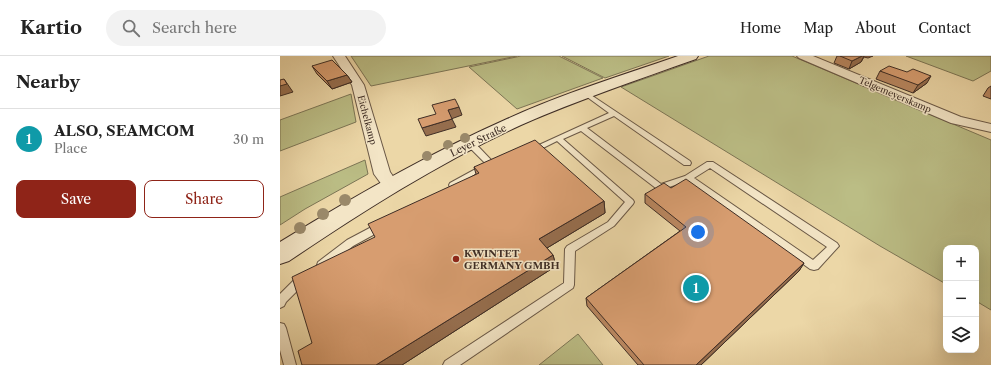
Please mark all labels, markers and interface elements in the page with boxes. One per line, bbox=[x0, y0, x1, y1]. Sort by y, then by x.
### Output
search box bbox=[106, 10, 386, 46]
text: Kartio bbox=[20, 16, 82, 39]
icon: search bbox=[120, 17, 142, 39]
text: Search here bbox=[152, 18, 237, 37]
text: Home bbox=[740, 19, 781, 37]
text: Map bbox=[803, 19, 833, 37]
text: About bbox=[855, 19, 896, 37]
text: Contact bbox=[918, 19, 971, 37]
text: Nearby bbox=[16, 72, 80, 92]
street label: Telgemeyerskamp bbox=[857, 74, 934, 115]
street label: Eichelkamp bbox=[356, 94, 379, 146]
text: ALSO, SEAMCOM bbox=[54, 121, 195, 140]
street label: Leyer Straße bbox=[448, 121, 509, 160]
text: 1 bbox=[26, 131, 32, 147]
text: 30 m bbox=[233, 131, 264, 147]
text: Place bbox=[54, 140, 87, 156]
button: Save bbox=[16, 180, 136, 218]
button: Share bbox=[144, 180, 264, 218]
your location bbox=[688, 222, 708, 242]
map controls bbox=[943, 245, 979, 353]
button: + bbox=[943, 245, 979, 281]
place label: KWINTET GERMANY GMBH bbox=[464, 247, 560, 272]
marker: KWINTET GERMANY GMBH bbox=[451, 254, 461, 264]
pin: 1 bbox=[683, 273, 709, 303]
button: − bbox=[943, 281, 979, 317]
button: layers bbox=[943, 317, 979, 353]

